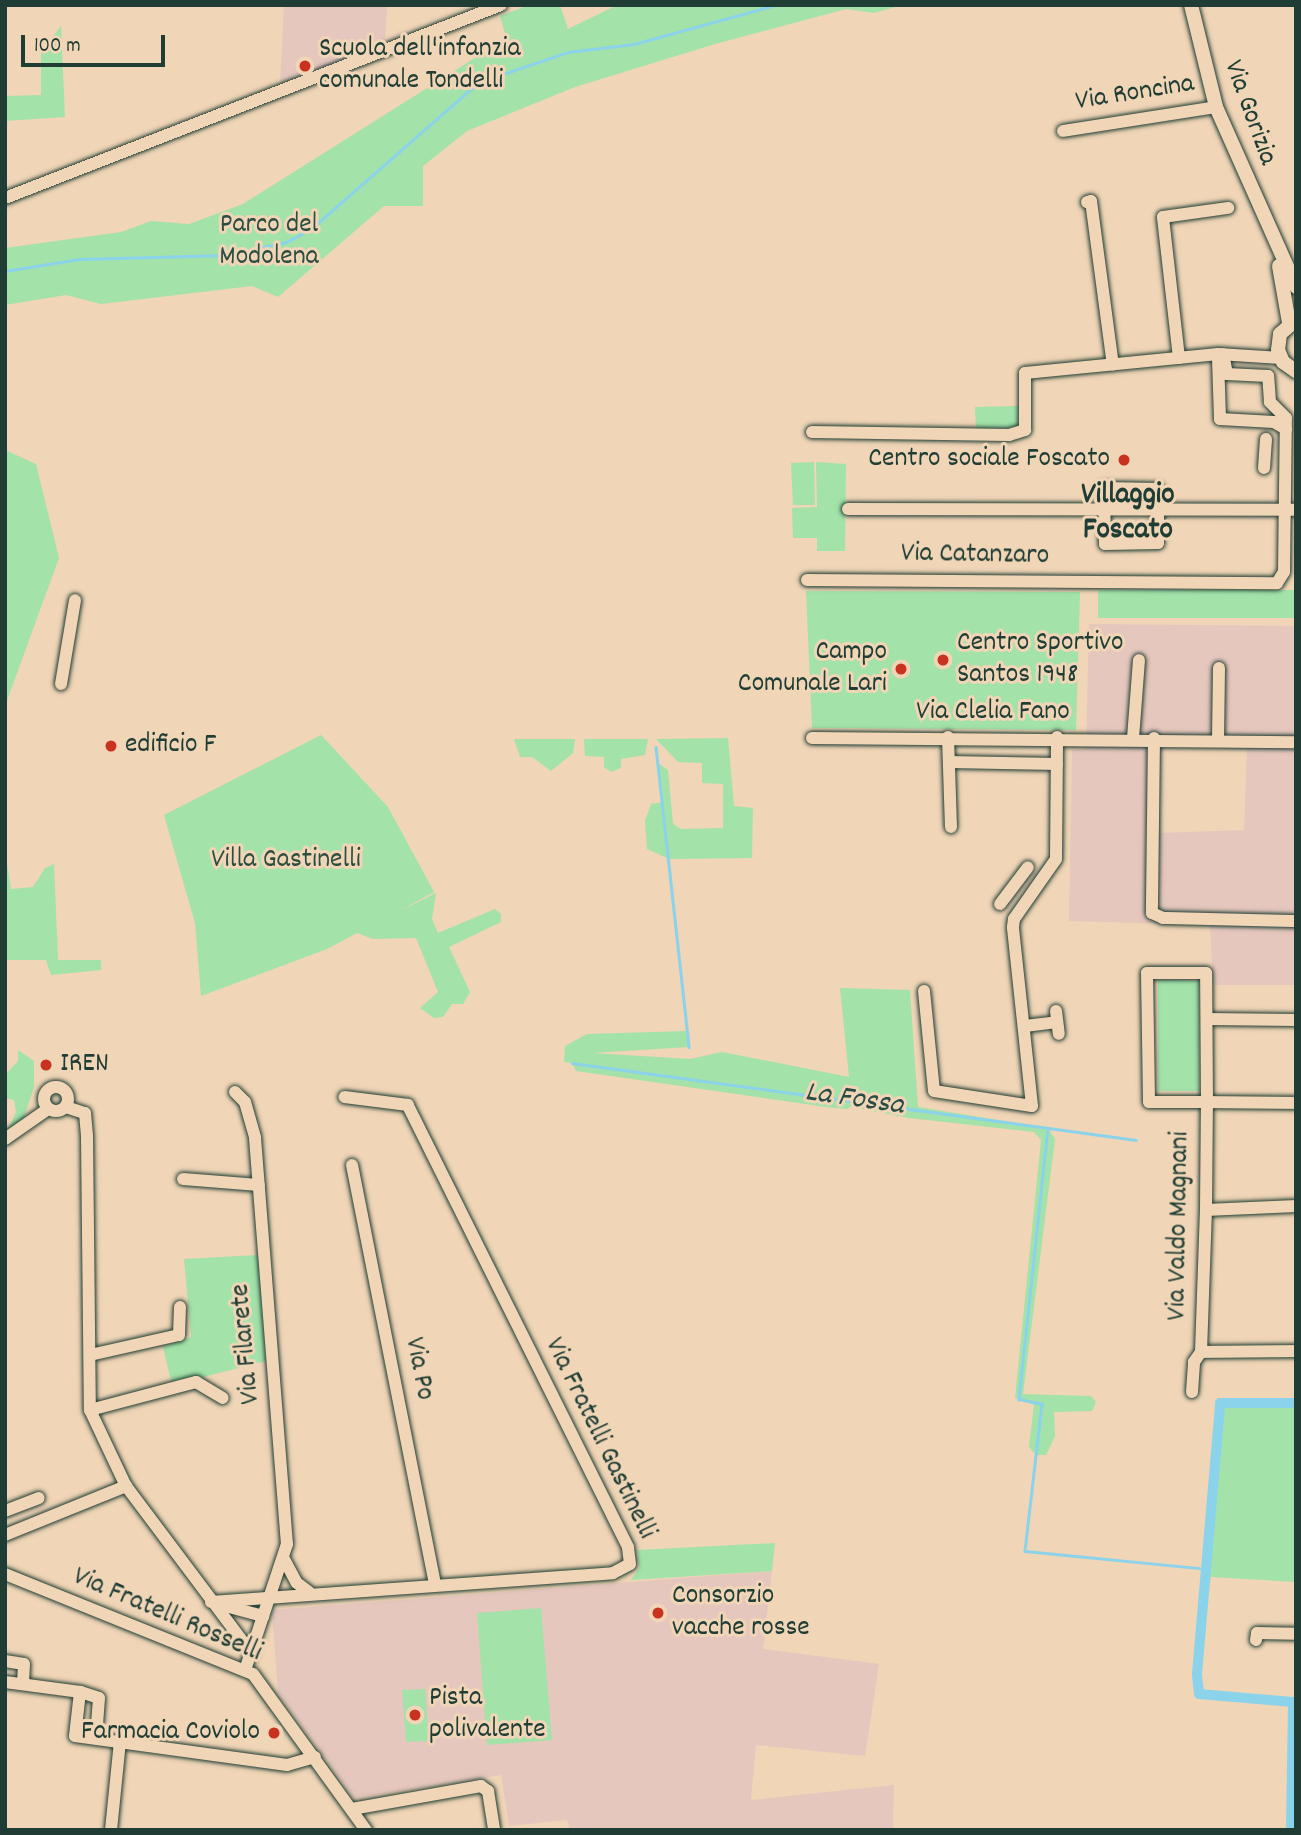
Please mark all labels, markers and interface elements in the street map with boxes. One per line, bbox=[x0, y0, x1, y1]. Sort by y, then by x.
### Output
scale bar bbox=[24, 21, 168, 65]
text: 100 m bbox=[34, 32, 81, 62]
place label: Scuola dell'infanzia comunale Tondelli bbox=[319, 33, 521, 99]
street label: Via Gorizia bbox=[1215, 56, 1283, 170]
marker: Scuola dell'infanzia comunale Tondelli bbox=[297, 58, 313, 74]
street label: Via Roncina bbox=[1073, 68, 1197, 120]
park label: Parco del Modolena bbox=[219, 209, 319, 275]
place label: Centro sociale Foscato bbox=[868, 443, 1110, 477]
marker: Centro sociale Foscato bbox=[1116, 452, 1132, 468]
district label: Villaggio Foscato bbox=[1081, 479, 1175, 550]
street label: Via Catanzaro bbox=[901, 538, 1049, 574]
place label: Centro Sportivo Santos 1948 bbox=[957, 627, 1123, 693]
place label: Campo Comunale Lari bbox=[738, 636, 887, 702]
marker: Centro Sportivo Santos 1948 bbox=[935, 652, 951, 668]
marker: Campo Comunale Lari bbox=[893, 661, 909, 677]
street label: Via Clelia Fano bbox=[916, 696, 1070, 730]
place label: edificio F bbox=[125, 729, 216, 763]
marker: edificio F bbox=[103, 738, 119, 754]
park label: Villa Gastinelli bbox=[211, 844, 361, 878]
place label: IREN bbox=[60, 1048, 109, 1082]
marker: IREN bbox=[38, 1057, 54, 1073]
water label: La Fossa bbox=[802, 1076, 906, 1126]
street label: Via Valdo Magnani bbox=[1162, 1131, 1198, 1321]
street label: Via Filarete bbox=[225, 1282, 269, 1406]
street label: Via Fratelli Gastinelli bbox=[536, 1333, 662, 1545]
street label: Via Po bbox=[395, 1335, 441, 1403]
street label: Via Fratelli Rosselli bbox=[67, 1561, 267, 1671]
place label: Consorzio vacche rosse bbox=[672, 1580, 810, 1646]
marker: Consorzio vacche rosse bbox=[650, 1605, 666, 1621]
place label: Pista polivalente bbox=[429, 1682, 546, 1748]
marker: Pista polivalente bbox=[407, 1707, 423, 1723]
place label: Farmacia Coviolo bbox=[81, 1716, 260, 1750]
marker: Farmacia Coviolo bbox=[266, 1725, 282, 1741]

